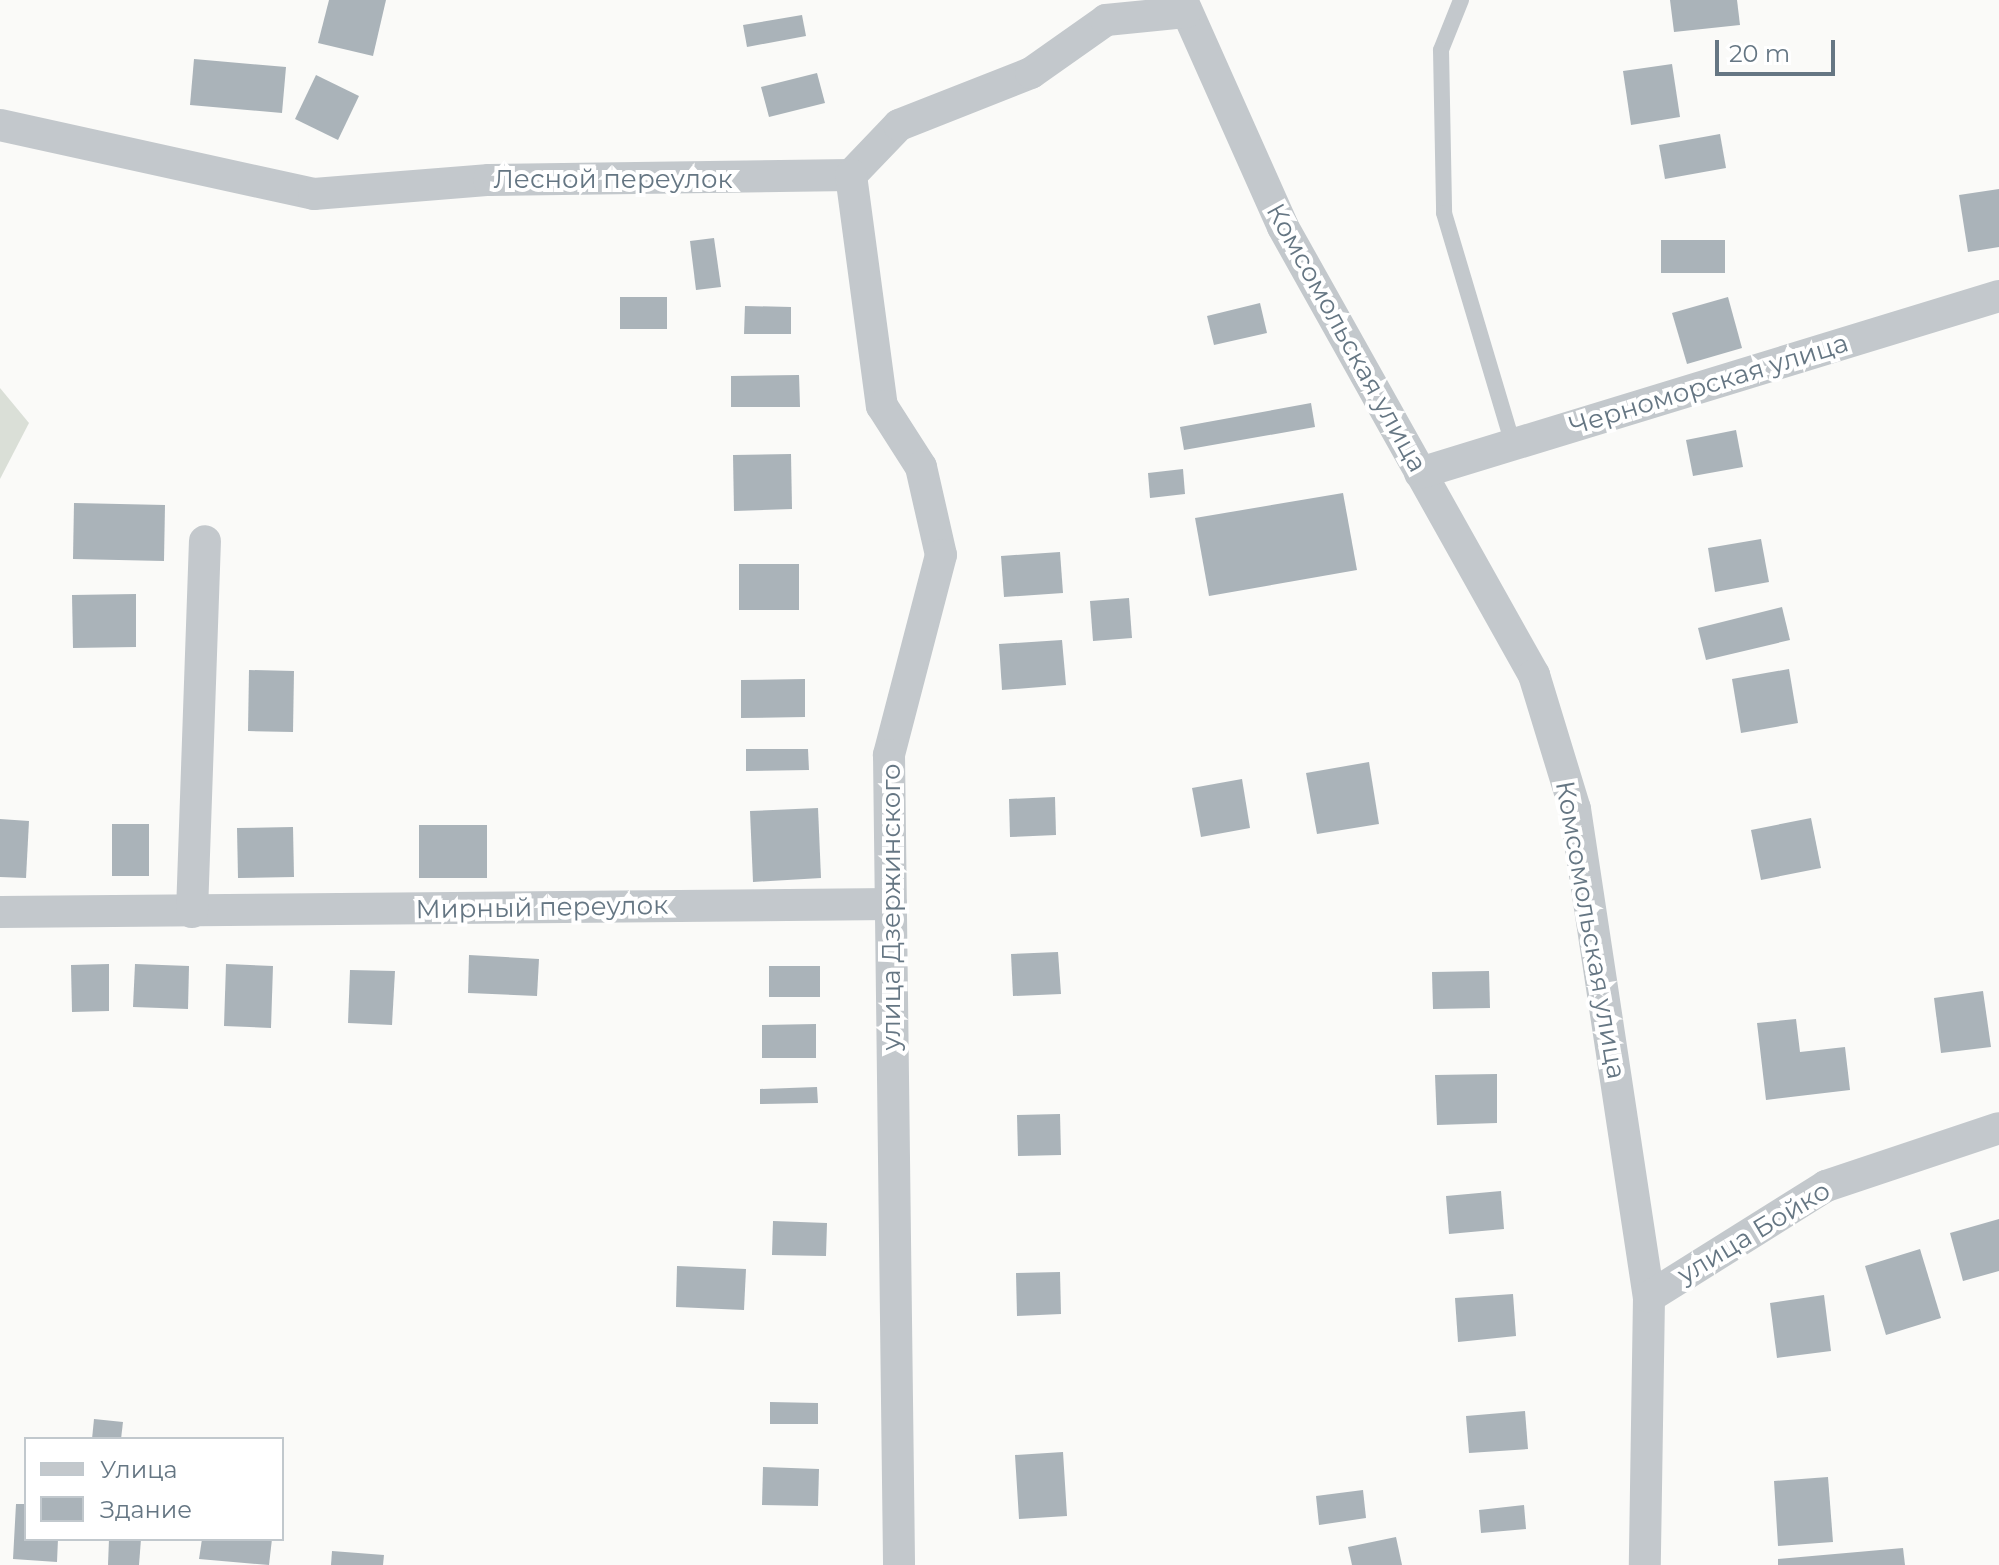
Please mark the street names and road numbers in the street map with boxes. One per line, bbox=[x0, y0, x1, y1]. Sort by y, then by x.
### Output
street label: Лесной переулок bbox=[493, 164, 733, 196]
street label: Комсомольская улица bbox=[1259, 198, 1433, 478]
street label: Черноморская улица bbox=[1566, 328, 1852, 442]
street label: улица Дзержинского bbox=[876, 764, 908, 1050]
street label: Комсомольская улица bbox=[1548, 779, 1632, 1081]
street label: Мирный переулок bbox=[415, 890, 669, 926]
street label: улица Бойко bbox=[1672, 1175, 1836, 1291]

